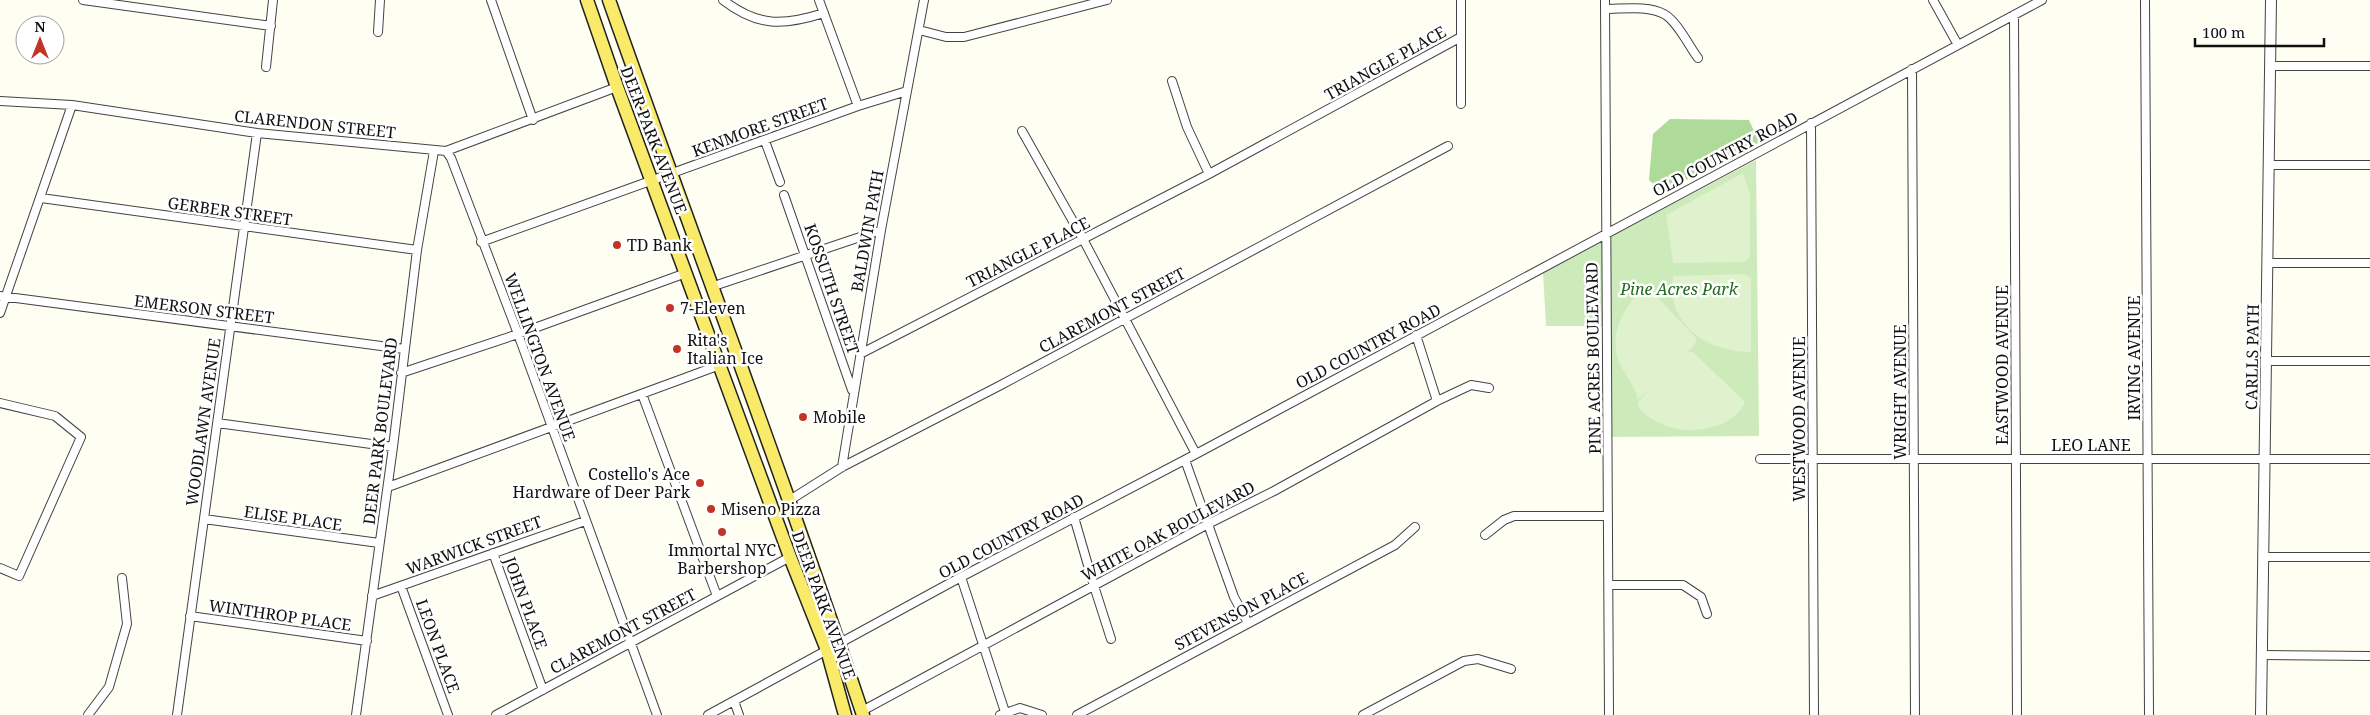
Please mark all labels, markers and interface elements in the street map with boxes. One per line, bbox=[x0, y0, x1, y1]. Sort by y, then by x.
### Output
north arrow bbox=[15, 15, 65, 65]
scale bar bbox=[2195, 15, 2324, 47]
text: N bbox=[34, 17, 46, 36]
street label: TRIANGLE PLACE bbox=[1320, 21, 1450, 105]
text: 100 m bbox=[2202, 22, 2245, 42]
street label: DEER PARK AVENUE bbox=[616, 63, 692, 217]
street label: KENMORE STREET bbox=[689, 92, 831, 162]
street label: CLARENDON STREET bbox=[233, 105, 397, 143]
street label: OLD COUNTRY ROAD bbox=[1648, 106, 1802, 202]
street label: BALDWIN PATH bbox=[845, 168, 889, 294]
street label: GERBER STREET bbox=[166, 191, 294, 231]
street label: TRIANGLE PLACE bbox=[963, 211, 1093, 293]
street label: KOSSUTH STREET bbox=[799, 221, 865, 357]
place label: TD Bank bbox=[627, 234, 692, 256]
marker: TD Bank bbox=[611, 239, 623, 251]
street label: CLAREMONT STREET bbox=[1035, 262, 1189, 358]
street label: PINE ACRES BOULEVARD bbox=[1580, 262, 1606, 454]
street label: WELLINGTON AVENUE bbox=[499, 270, 581, 444]
park label: Pine Acres Park bbox=[1619, 278, 1739, 300]
street label: EASTWOOD AVENUE bbox=[1991, 285, 2013, 445]
street label: EMERSON STREET bbox=[133, 290, 275, 329]
street label: IRVING AVENUE bbox=[2123, 296, 2145, 420]
place label: 7-Eleven bbox=[680, 297, 746, 319]
street label: OLD COUNTRY ROAD bbox=[1291, 298, 1445, 394]
marker: 7-Eleven bbox=[664, 302, 676, 314]
street label: CARLLS PATH bbox=[2240, 303, 2264, 410]
street label: WRIGHT AVENUE bbox=[1889, 324, 1911, 460]
place label: Rita's Italian Ice bbox=[687, 329, 763, 369]
street label: DEER PARK BOULEVARD bbox=[358, 336, 402, 526]
street label: WESTWOOD AVENUE bbox=[1788, 336, 1810, 502]
street label: WOODLAWN AVENUE bbox=[180, 337, 226, 507]
marker: Rita's Italian Ice bbox=[671, 343, 683, 355]
place label: Mobile bbox=[813, 406, 866, 428]
marker: Mobile bbox=[797, 411, 809, 423]
street label: LEO LANE bbox=[2051, 434, 2131, 456]
place label: Costello's Ace Hardware of Deer Park bbox=[513, 463, 691, 503]
street label: WHITE OAK BOULEVARD bbox=[1077, 476, 1259, 586]
marker: Costello's Ace Hardware of Deer Park bbox=[694, 477, 706, 489]
street label: OLD COUNTRY ROAD bbox=[934, 488, 1088, 584]
place label: Miseno Pizza bbox=[721, 498, 821, 520]
street label: ELISE PLACE bbox=[242, 500, 344, 536]
marker: Miseno Pizza bbox=[705, 503, 717, 515]
street label: WARWICK STREET bbox=[403, 510, 545, 580]
marker: Immortal NYC Barbershop bbox=[716, 526, 728, 538]
street label: DEER PARK AVENUE bbox=[787, 528, 861, 682]
place label: Immortal NYC Barbershop bbox=[668, 539, 776, 579]
street label: JOHN PLACE bbox=[499, 553, 553, 652]
street label: STEVENSON PLACE bbox=[1170, 567, 1312, 655]
street label: CLAREMONT STREET bbox=[546, 583, 700, 679]
street label: WINTHROP PLACE bbox=[207, 594, 353, 636]
street label: LEON PLACE bbox=[411, 596, 465, 696]

